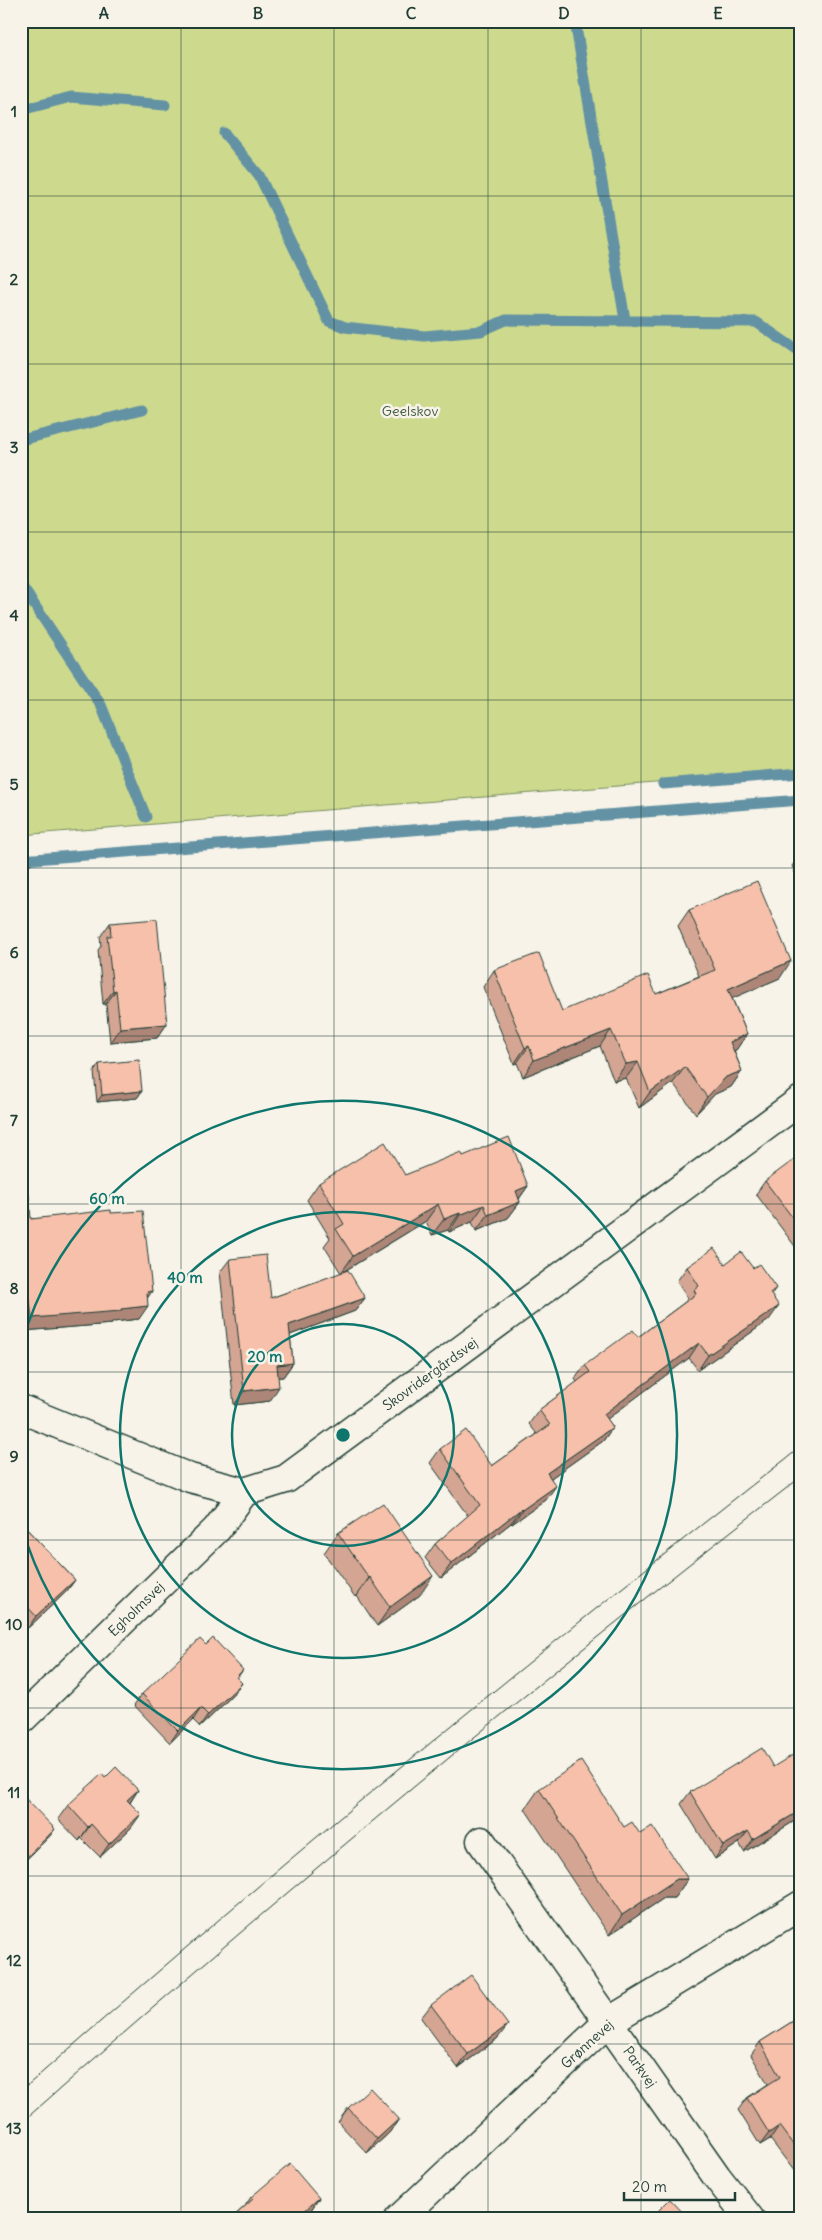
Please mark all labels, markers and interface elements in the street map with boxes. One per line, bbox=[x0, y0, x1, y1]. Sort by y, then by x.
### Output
text: A bbox=[99, 3, 109, 23]
text: B bbox=[253, 3, 264, 23]
text: C bbox=[406, 3, 417, 23]
text: D bbox=[558, 3, 570, 23]
text: E bbox=[713, 3, 723, 23]
text: 1 bbox=[11, 101, 17, 121]
text: 2 bbox=[10, 269, 19, 289]
park label: Geelskov bbox=[382, 402, 438, 420]
text: 3 bbox=[9, 437, 19, 457]
text: 4 bbox=[9, 605, 19, 625]
text: 5 bbox=[9, 774, 19, 794]
text: 6 bbox=[9, 942, 19, 962]
text: 7 bbox=[10, 1110, 18, 1130]
text: 60 m bbox=[89, 1189, 125, 1208]
text: 40 m bbox=[167, 1268, 203, 1287]
text: 8 bbox=[9, 1278, 19, 1298]
street label: Skovridergårdsvej bbox=[379, 1333, 481, 1415]
text: 20 m bbox=[248, 1347, 282, 1366]
centre of rings bbox=[334, 1426, 352, 1444]
text: 9 bbox=[9, 1446, 19, 1466]
street label: Egholmsvej bbox=[104, 1578, 168, 1640]
text: 10 bbox=[6, 1614, 22, 1634]
text: 11 bbox=[8, 1782, 20, 1802]
text: 12 bbox=[6, 1950, 22, 1970]
street label: Grønnevej bbox=[557, 2016, 617, 2072]
street label: Parkvej bbox=[619, 2043, 661, 2091]
text: 13 bbox=[6, 2118, 22, 2138]
scale bar bbox=[624, 2170, 736, 2202]
text: 20 m bbox=[632, 2177, 667, 2196]

